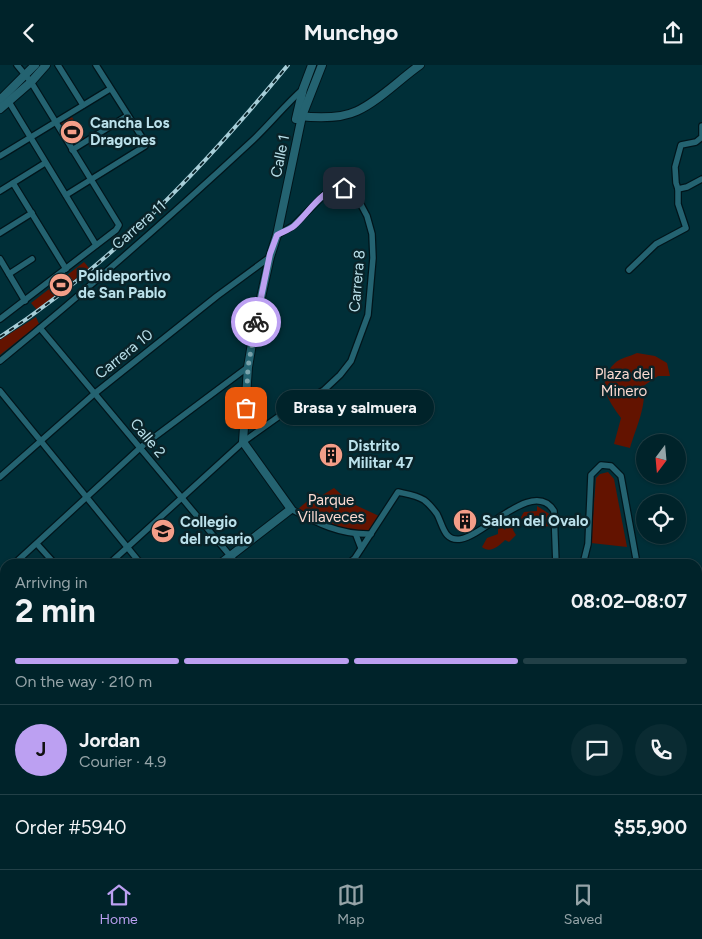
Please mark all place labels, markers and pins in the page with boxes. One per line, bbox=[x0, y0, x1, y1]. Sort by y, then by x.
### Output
place label: Cancha Los Dragones bbox=[90, 114, 169, 149]
sports icon: Cancha Los Dragones bbox=[59, 119, 85, 145]
pin bbox=[323, 167, 365, 209]
place label: Polideportivo de San Pablo bbox=[78, 267, 171, 302]
sports icon: Polideportivo de San Pablo bbox=[48, 272, 74, 298]
pin bbox=[225, 387, 267, 429]
callout: Brasa y salmuera bbox=[276, 391, 434, 425]
place label: Distrito Militar 47 bbox=[348, 437, 413, 472]
building icon: Distrito Militar 47 bbox=[318, 442, 344, 468]
building icon: Salon del Ovalo bbox=[452, 508, 478, 534]
place label: Salon del Ovalo bbox=[482, 512, 589, 530]
place label: Collegio del rosario bbox=[180, 513, 252, 548]
school or university icon: Collegio del rosario bbox=[150, 518, 176, 544]

